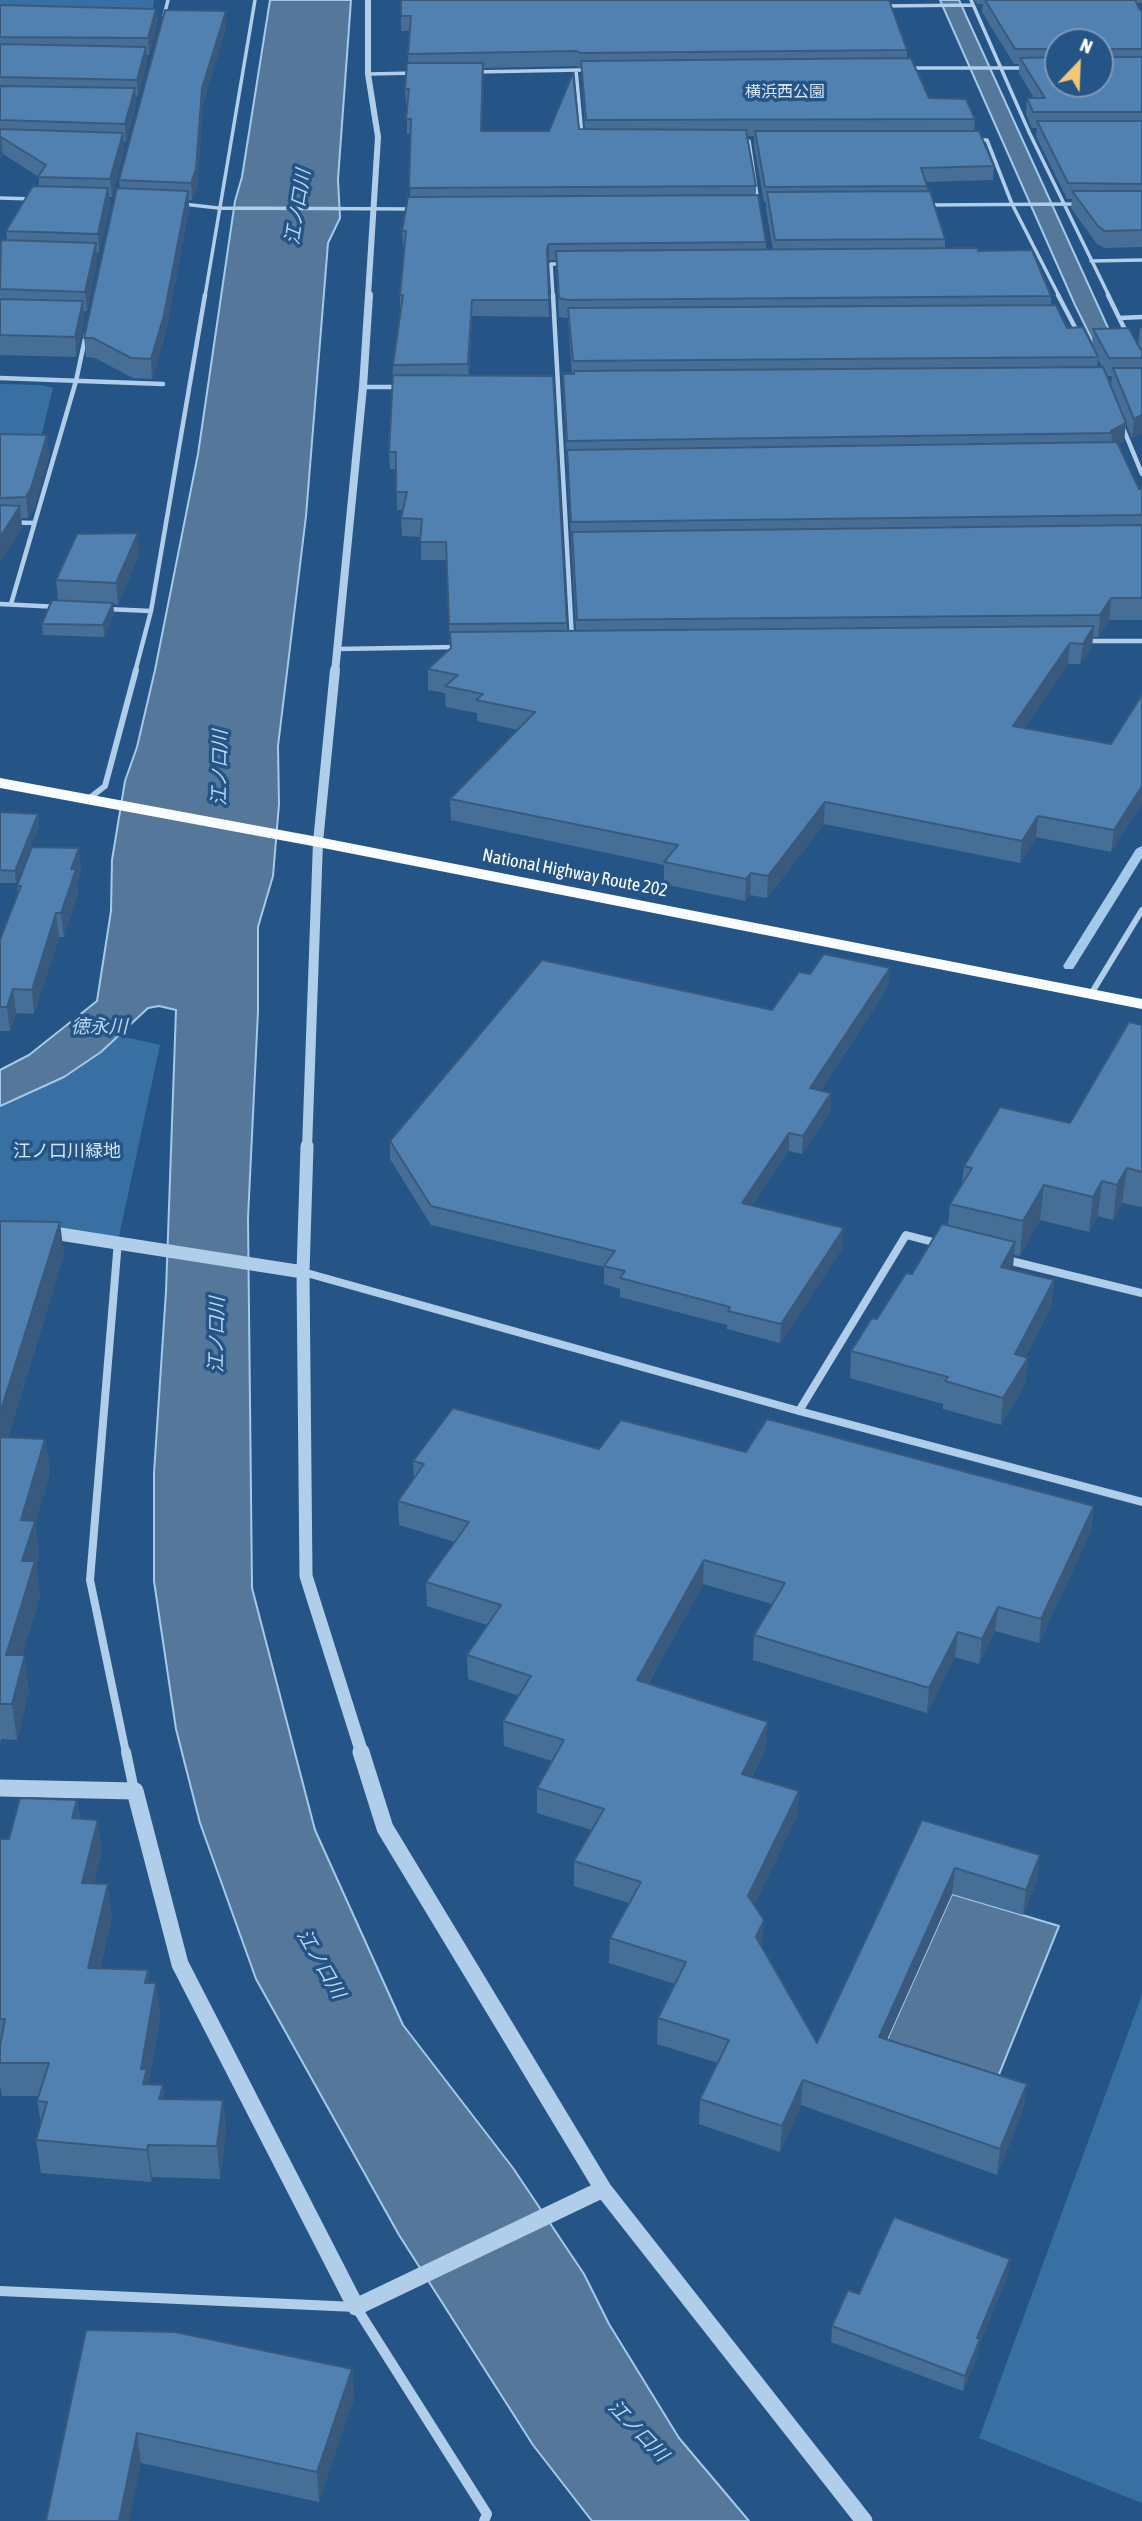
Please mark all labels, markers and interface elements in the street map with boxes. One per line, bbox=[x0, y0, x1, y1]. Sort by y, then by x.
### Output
north arrow bbox=[1044, 28, 1114, 98]
text: N bbox=[1077, 33, 1096, 58]
park label: 横浜西公園 bbox=[745, 82, 825, 102]
water label: 江ノ口川 bbox=[281, 168, 315, 246]
water label: 江ノ口川 bbox=[208, 730, 232, 806]
street label: National Highway Route 202 bbox=[481, 844, 669, 902]
water label: 徳永川 bbox=[71, 1016, 127, 1038]
park label: 江ノ口川緑地 bbox=[13, 1140, 121, 1162]
water label: 江ノ口川 bbox=[205, 1297, 229, 1373]
water label: 江ノ口川 bbox=[292, 1925, 350, 2003]
water label: 江ノ口川 bbox=[603, 2396, 673, 2466]

